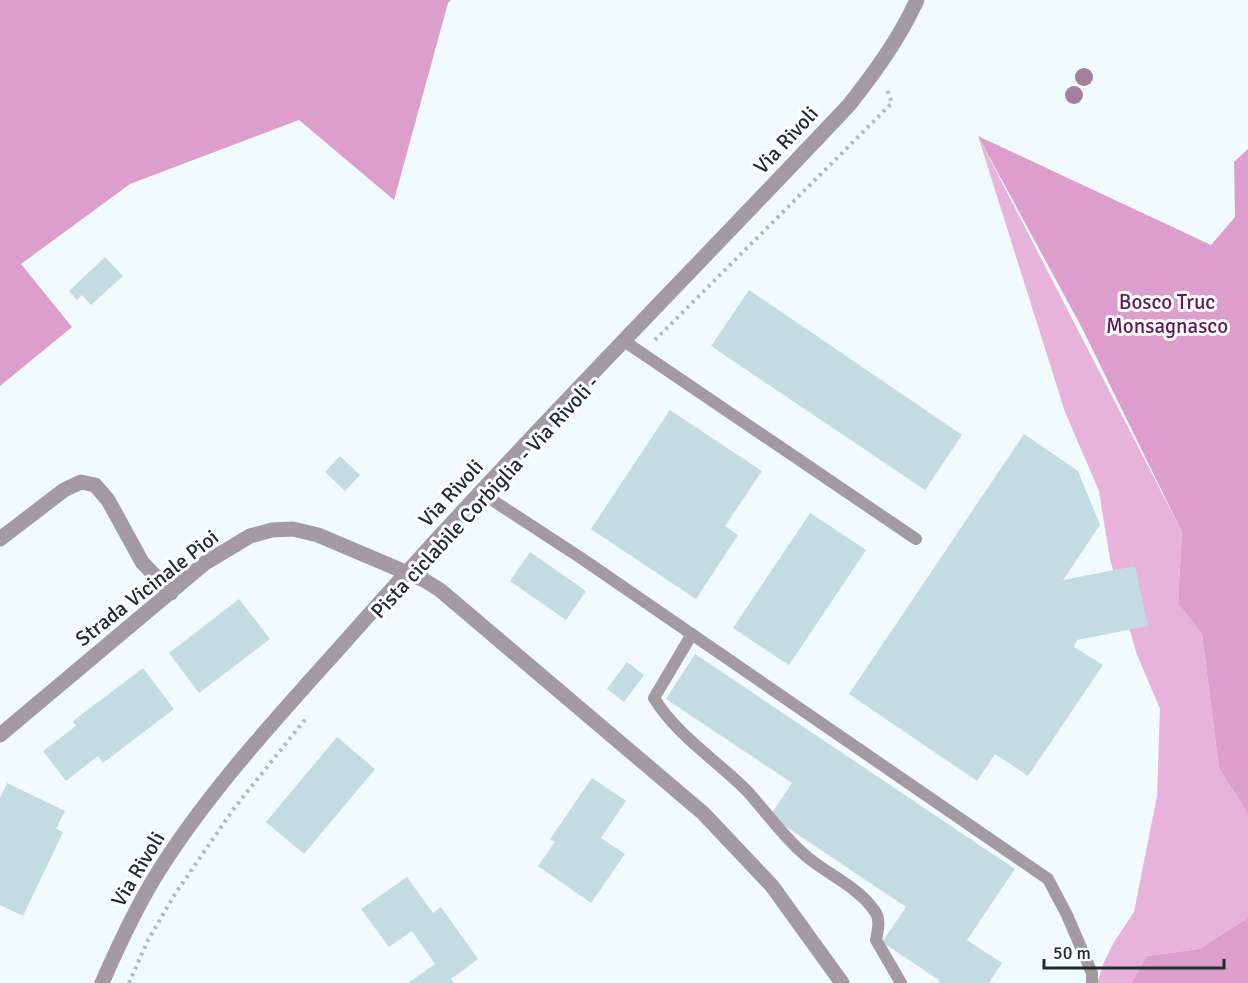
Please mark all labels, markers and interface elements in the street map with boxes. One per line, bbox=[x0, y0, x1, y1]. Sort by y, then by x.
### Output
street label: Via Rivoli bbox=[748, 101, 824, 179]
park label: Bosco Truc Monsagnasco bbox=[1106, 289, 1228, 339]
street label: Pista ciclabile Corbiglia - Via Rivoli - bbox=[365, 370, 605, 624]
street label: Via Rivoli bbox=[413, 454, 489, 532]
street label: Strada Vicinale Pioi bbox=[70, 524, 224, 652]
street label: Via Rivoli bbox=[105, 827, 171, 911]
scale bar bbox=[1044, 932, 1224, 970]
text: 50 m bbox=[1053, 942, 1091, 964]

